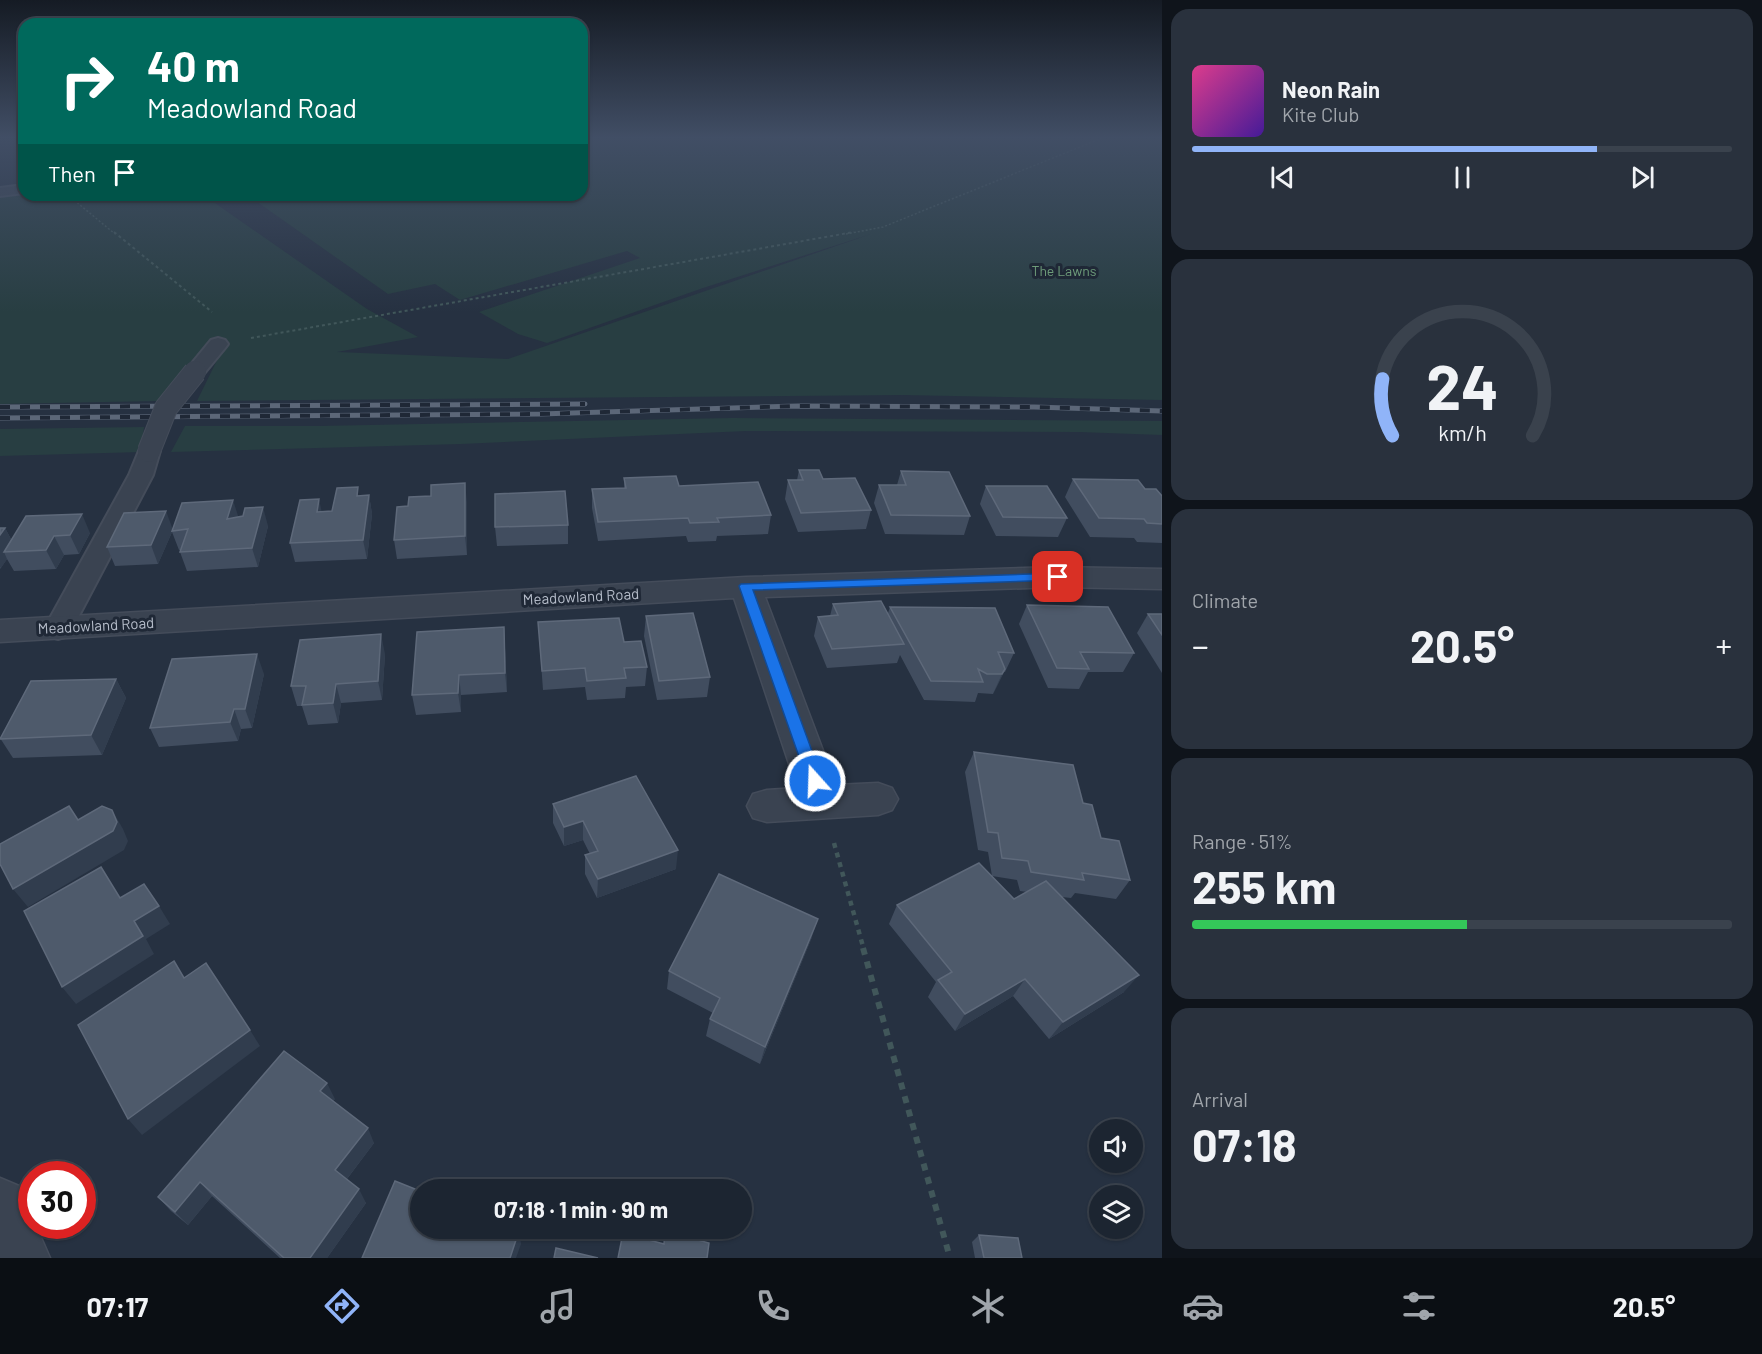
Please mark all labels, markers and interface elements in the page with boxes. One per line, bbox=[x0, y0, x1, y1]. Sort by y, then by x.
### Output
text: 40 m bbox=[147, 40, 240, 90]
icon: right bbox=[48, 42, 126, 120]
text: Neon Rain bbox=[1282, 76, 1380, 102]
text: Meadowland Road bbox=[147, 91, 357, 123]
text: Kite Club bbox=[1282, 102, 1359, 126]
icon: arrive bbox=[108, 156, 141, 189]
text: Then bbox=[48, 160, 96, 186]
icon: previous bbox=[1266, 161, 1299, 194]
icon: pause bbox=[1446, 161, 1479, 194]
icon: next bbox=[1626, 161, 1659, 194]
park label: The Lawns bbox=[1031, 262, 1097, 279]
text: 24 bbox=[1426, 348, 1498, 422]
text: km/h bbox=[1438, 421, 1486, 446]
pin bbox=[1032, 551, 1083, 602]
icon: arrive bbox=[1041, 560, 1074, 593]
street label: Meadowland Road bbox=[522, 584, 640, 608]
text: Climate bbox=[1192, 588, 1258, 612]
street label: Meadowland Road bbox=[37, 613, 155, 637]
text: 20.5° bbox=[1410, 618, 1514, 672]
text: − bbox=[1192, 625, 1209, 665]
text: + bbox=[1716, 625, 1732, 665]
position arrow bbox=[783, 749, 847, 813]
text: Range · 51% bbox=[1192, 829, 1292, 853]
text: 255 km bbox=[1192, 859, 1336, 913]
text: Arrival bbox=[1192, 1087, 1248, 1111]
text: 07:18 bbox=[1192, 1117, 1297, 1171]
map controls bbox=[1089, 1119, 1143, 1239]
button: sound bbox=[1089, 1119, 1143, 1173]
speed limit sign: 30 bbox=[18, 1161, 96, 1239]
button: layers bbox=[1089, 1185, 1143, 1239]
text: 07:18 · 1 min · 90 m bbox=[494, 1196, 668, 1222]
icon: directions bbox=[321, 1285, 363, 1327]
icon: music bbox=[537, 1285, 579, 1327]
icon: phone bbox=[752, 1285, 794, 1327]
icon: climate bbox=[967, 1285, 1009, 1327]
icon: car bbox=[1182, 1285, 1224, 1327]
icon: filters bbox=[1398, 1285, 1440, 1327]
text: 07:17 bbox=[87, 1290, 148, 1322]
text: 20.5° bbox=[1613, 1290, 1675, 1322]

